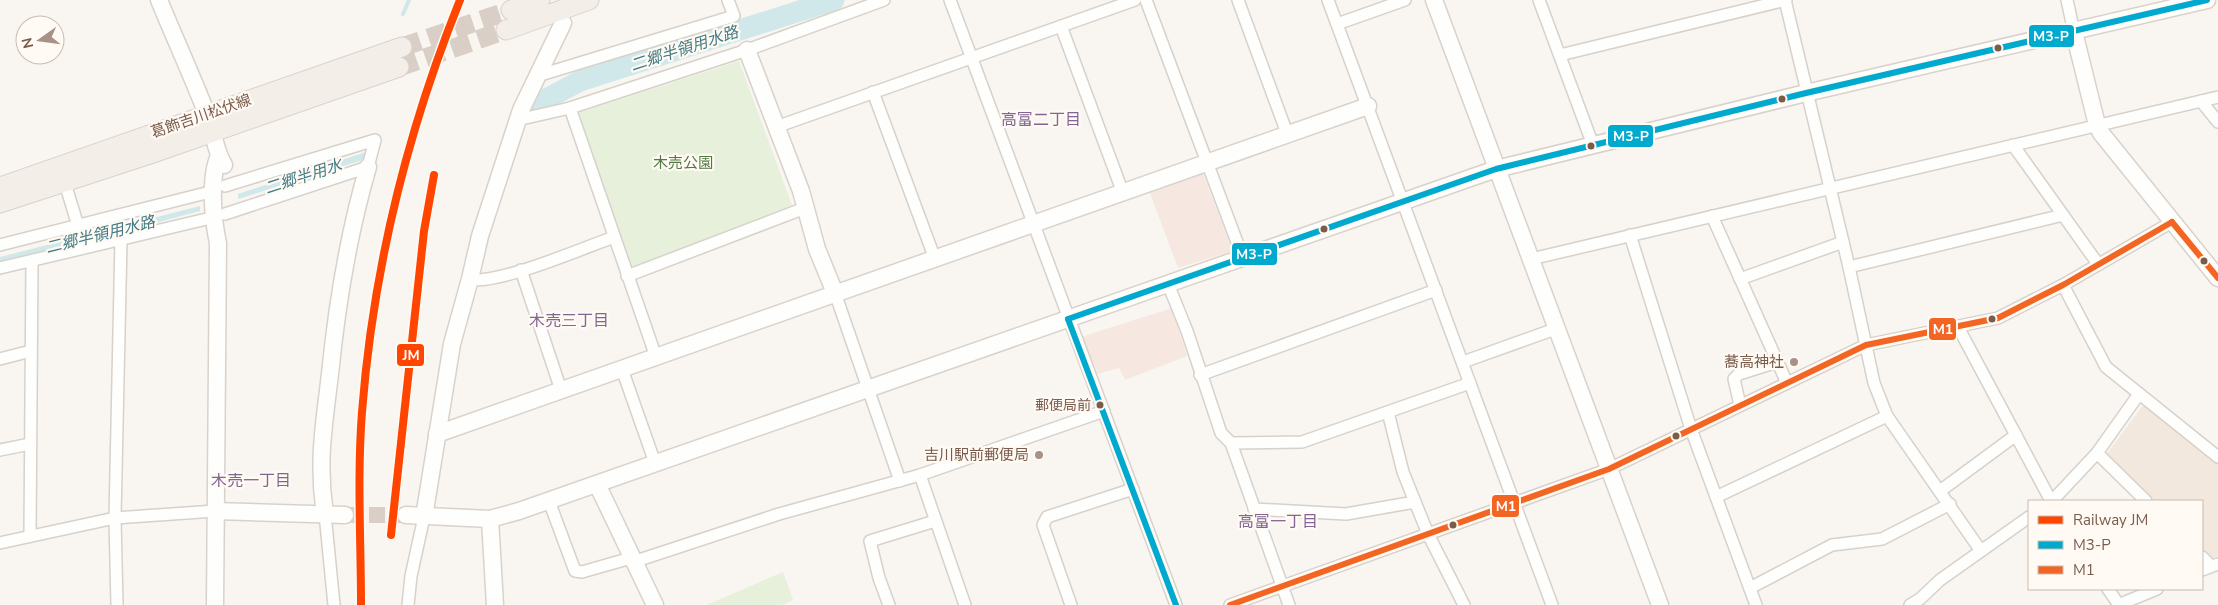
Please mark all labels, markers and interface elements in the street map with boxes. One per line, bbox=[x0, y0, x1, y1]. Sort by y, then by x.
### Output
north arrow bbox=[15, 15, 65, 65]
water label: 二郷半領用水路 bbox=[628, 21, 743, 77]
line badge: M3-P bbox=[2028, 24, 2075, 48]
text: M3-P bbox=[2033, 27, 2069, 46]
text: N bbox=[17, 36, 38, 50]
unlabelled marker bbox=[1993, 43, 2003, 53]
street label: 葛飾吉川松伏線 bbox=[148, 89, 254, 143]
unlabelled marker bbox=[1777, 94, 1787, 104]
district label: 高富二丁目 bbox=[1001, 109, 1081, 131]
line badge: M3-P bbox=[1607, 124, 1654, 148]
text: M3-P bbox=[1613, 127, 1649, 146]
unlabelled marker bbox=[1586, 141, 1596, 151]
park label: 木売公園 bbox=[653, 153, 713, 173]
water label: 二郷半用水 bbox=[262, 154, 347, 200]
water label: 二郷半領用水路 bbox=[43, 210, 159, 259]
unlabelled marker bbox=[1319, 224, 1329, 234]
line badge: M3-P bbox=[1231, 242, 1278, 266]
text: M3-P bbox=[1236, 245, 1272, 264]
unlabelled marker bbox=[2199, 256, 2209, 266]
district label: 木売三丁目 bbox=[529, 310, 609, 332]
unlabelled marker bbox=[1987, 314, 1997, 324]
line badge: M1 bbox=[1928, 317, 1957, 341]
text: M1 bbox=[1933, 320, 1953, 339]
line badge: JM bbox=[396, 343, 425, 367]
text: JM bbox=[401, 346, 420, 365]
place label: 蕎高神社 bbox=[1724, 352, 1784, 372]
marker: 蕎高神社 bbox=[1788, 356, 1800, 368]
place label: 郵便局前 bbox=[1035, 396, 1091, 415]
marker: 郵便局前 bbox=[1095, 400, 1105, 410]
unlabelled marker bbox=[1671, 431, 1681, 441]
place label: 吉川駅前郵便局 bbox=[924, 445, 1029, 465]
marker: 吉川駅前郵便局 bbox=[1033, 449, 1045, 461]
district label: 木売一丁目 bbox=[211, 470, 291, 492]
line badge: M1 bbox=[1491, 494, 1520, 518]
text: M1 bbox=[1496, 497, 1516, 516]
legend bbox=[2028, 500, 2203, 590]
text: Railway JM bbox=[2073, 510, 2148, 530]
district label: 高富一丁目 bbox=[1238, 511, 1318, 533]
unlabelled marker bbox=[1448, 520, 1458, 530]
text: M3-P bbox=[2073, 535, 2111, 555]
text: M1 bbox=[2073, 560, 2095, 580]

